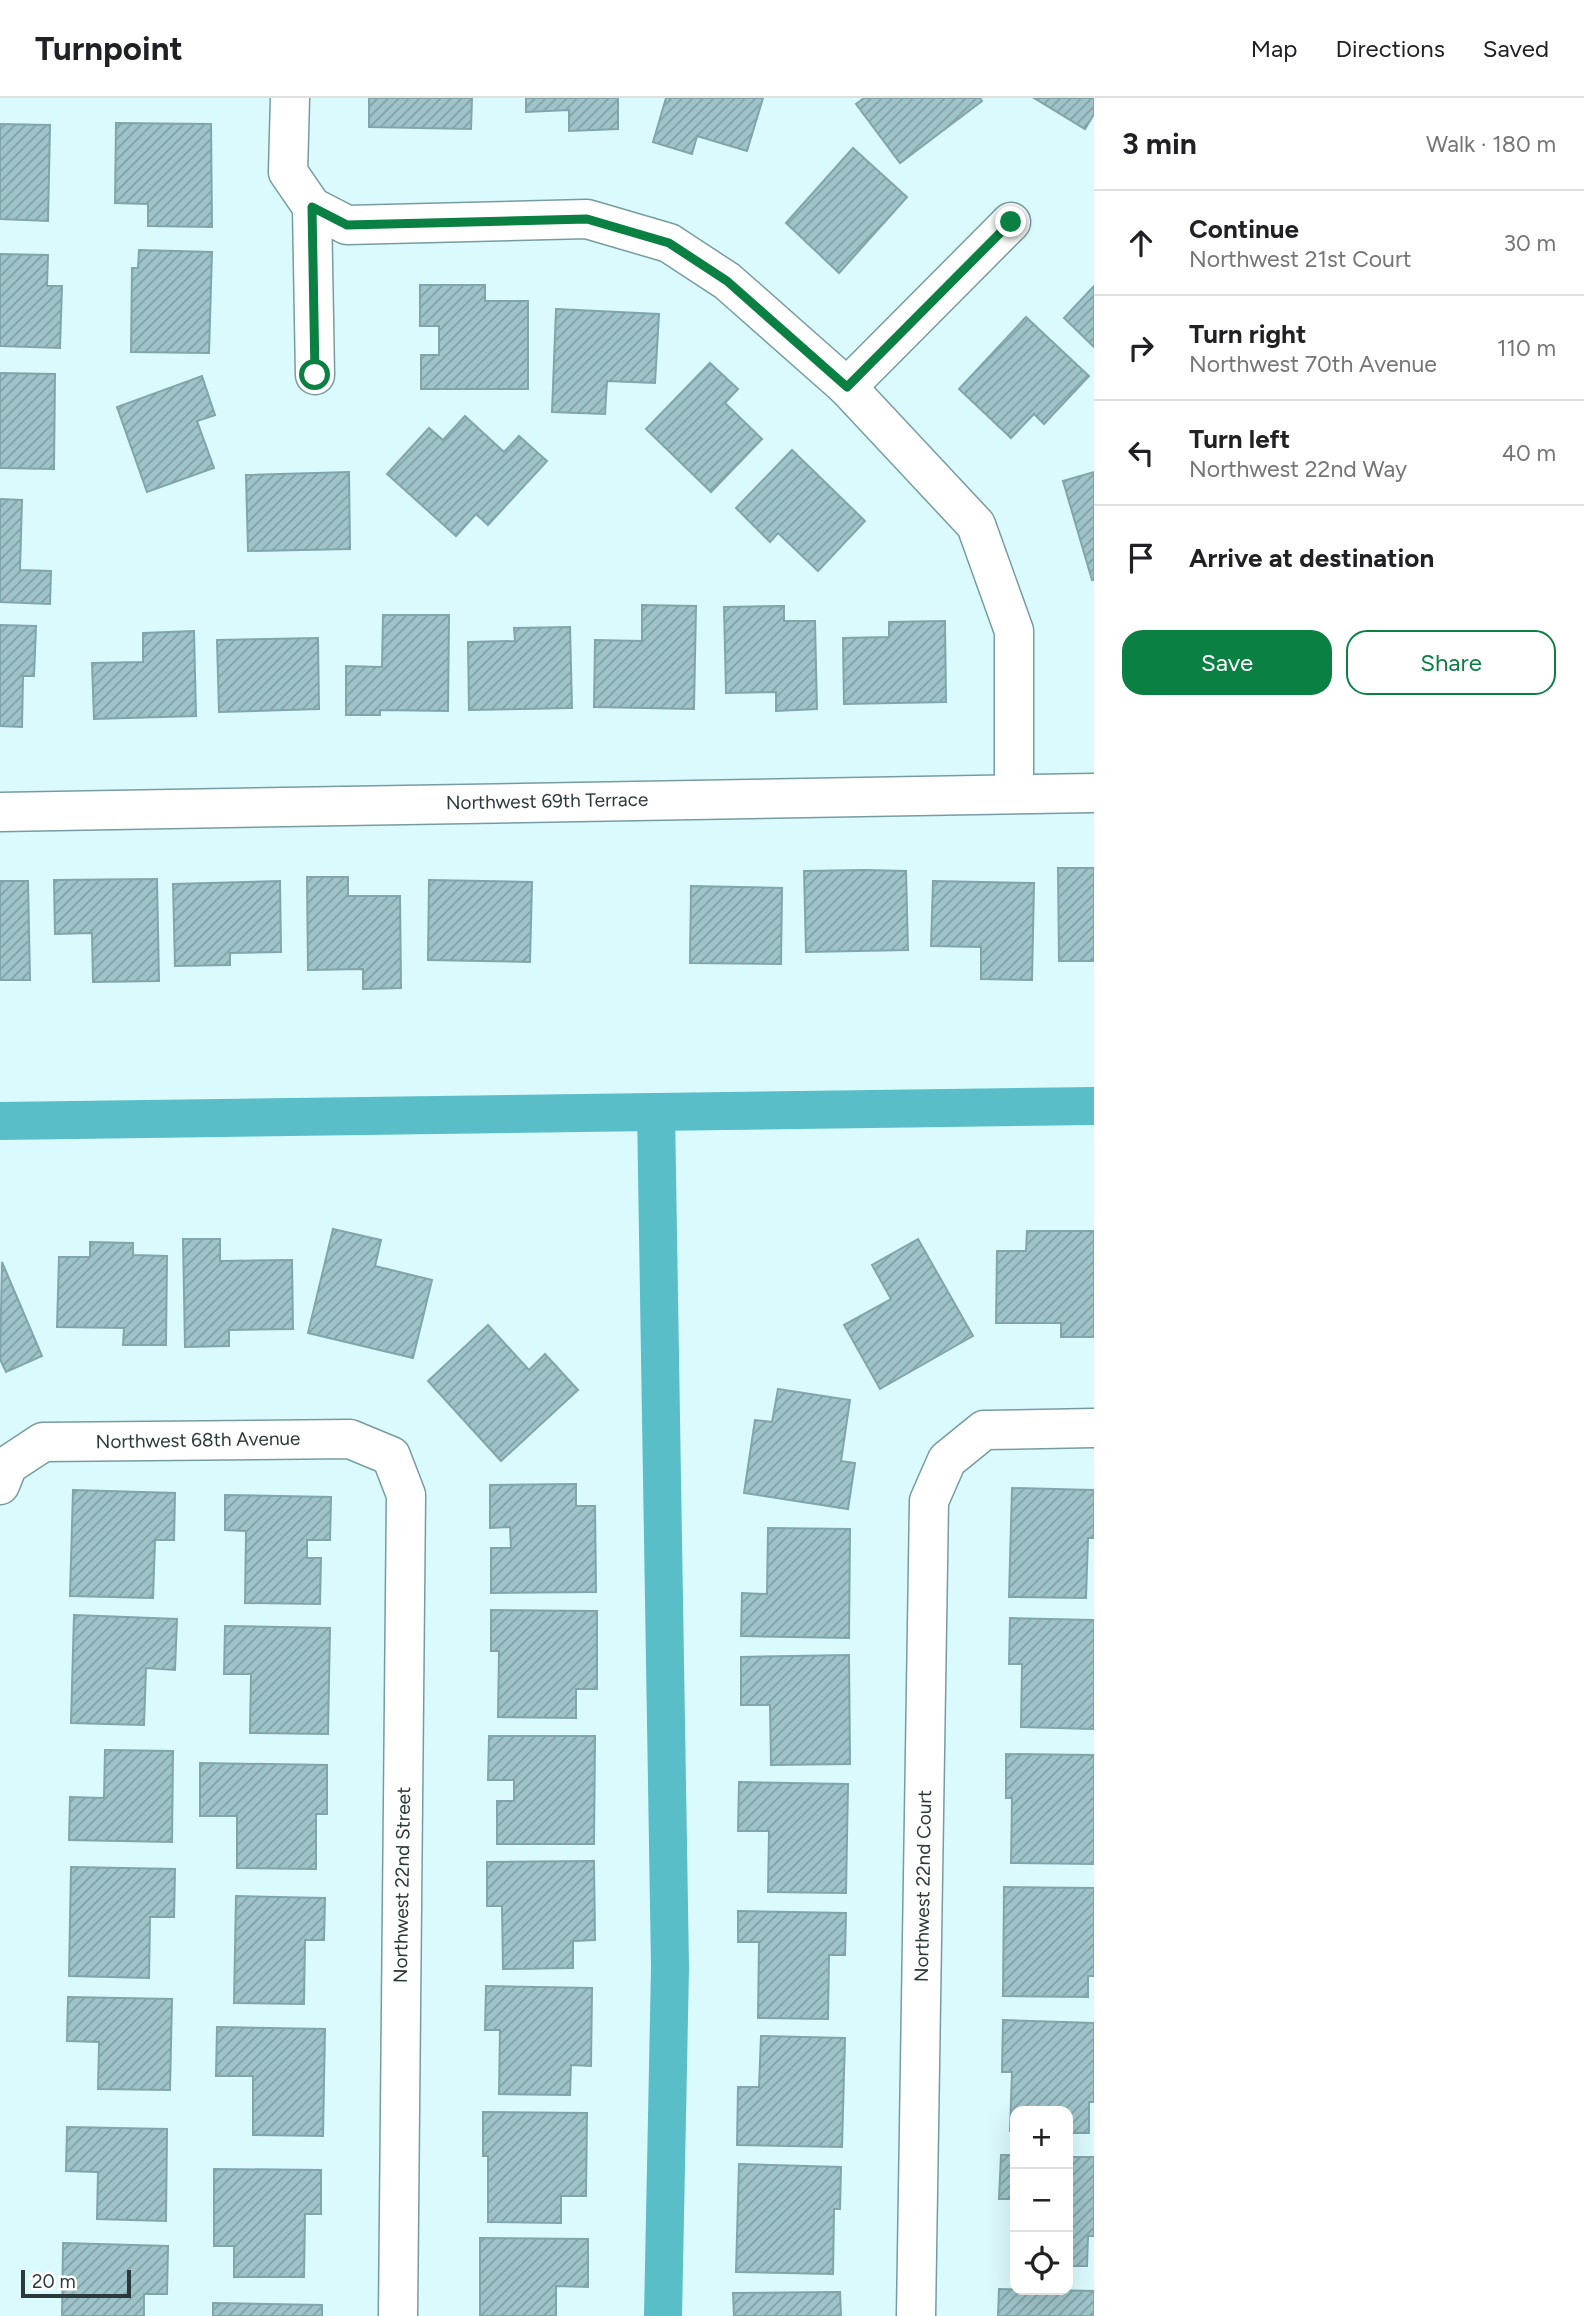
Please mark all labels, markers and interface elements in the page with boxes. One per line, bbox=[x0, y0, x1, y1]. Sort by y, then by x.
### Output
text: Turnpoint bbox=[35, 29, 183, 68]
text: Map bbox=[1251, 34, 1297, 63]
text: Directions bbox=[1335, 34, 1445, 63]
text: Saved bbox=[1483, 34, 1549, 63]
text: 3 min bbox=[1122, 125, 1197, 162]
text: Walk · 180 m bbox=[1426, 130, 1556, 158]
route end bbox=[995, 206, 1026, 237]
text: Continue bbox=[1189, 213, 1299, 245]
icon: ahead bbox=[1122, 224, 1160, 262]
text: 30 m bbox=[1503, 229, 1556, 257]
text: Northwest 21st Court bbox=[1189, 245, 1411, 273]
text: Turn right bbox=[1189, 318, 1306, 350]
icon: right bbox=[1122, 329, 1160, 367]
text: 110 m bbox=[1497, 334, 1556, 362]
text: Northwest 70th Avenue bbox=[1189, 350, 1437, 378]
route start bbox=[299, 359, 330, 390]
text: Turn left bbox=[1189, 423, 1290, 455]
icon: left bbox=[1122, 434, 1160, 472]
text: 40 m bbox=[1502, 439, 1556, 467]
text: Northwest 22nd Way bbox=[1189, 455, 1407, 483]
icon: arrive bbox=[1122, 539, 1160, 577]
text: Arrive at destination bbox=[1189, 542, 1434, 574]
button: Save bbox=[1122, 630, 1332, 695]
button: Share bbox=[1346, 630, 1556, 695]
street label: Northwest 69th Terrace bbox=[446, 788, 648, 814]
street label: Northwest 68th Avenue bbox=[95, 1427, 301, 1453]
street label: Northwest 22nd Street bbox=[389, 1787, 415, 1983]
street label: Northwest 22nd Court bbox=[910, 1790, 936, 1982]
map controls bbox=[1010, 2106, 1073, 2295]
button: + bbox=[1010, 2106, 1073, 2169]
button: − bbox=[1010, 2169, 1073, 2232]
button: locate bbox=[1010, 2232, 1073, 2295]
scale bar bbox=[21, 2267, 131, 2299]
text: 20 m bbox=[32, 2270, 76, 2293]

